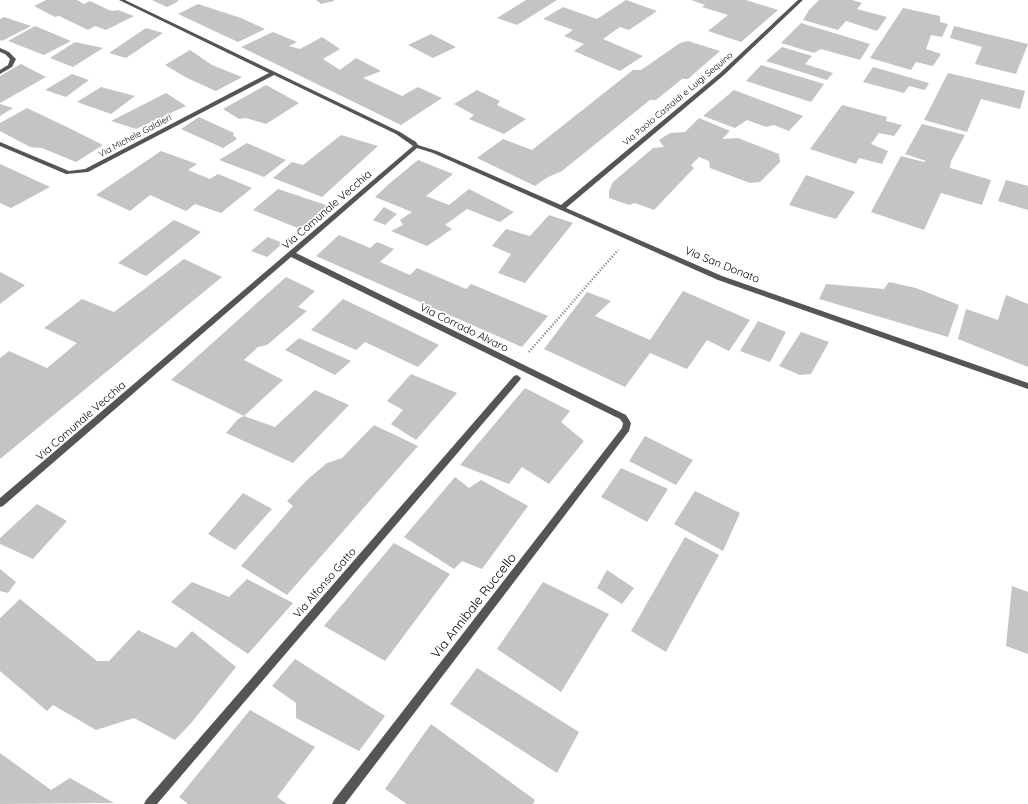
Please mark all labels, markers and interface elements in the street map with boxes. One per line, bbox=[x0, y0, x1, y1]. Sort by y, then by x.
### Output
street label: Via Paolo Castaldi e Luigi Sequino bbox=[621, 50, 735, 148]
street label: Via Michele Galdieri bbox=[97, 112, 173, 160]
street label: Via Comunale Vecchia bbox=[280, 168, 374, 252]
street label: Via San Donato bbox=[683, 244, 761, 286]
street label: Via Corrado Alvaro bbox=[418, 301, 510, 355]
street label: Via Comunale Vecchia bbox=[34, 379, 128, 463]
street label: Via Alfonso Gatto bbox=[291, 545, 359, 621]
street label: Via Annibale Ruccello bbox=[428, 550, 520, 662]

